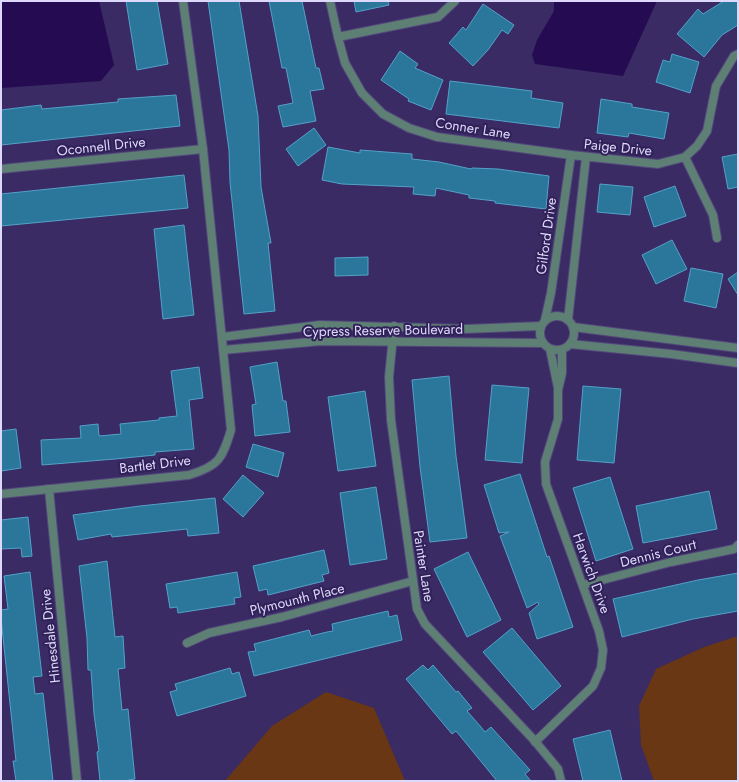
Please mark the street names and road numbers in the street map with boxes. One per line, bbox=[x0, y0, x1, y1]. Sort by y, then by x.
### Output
street label: Conner Lane bbox=[434, 112, 512, 144]
street label: Oconnell Drive bbox=[56, 131, 146, 161]
street label: Paige Drive bbox=[583, 133, 653, 161]
street label: Gilford Drive bbox=[531, 196, 561, 276]
street label: Cypress Reserve Boulevard bbox=[303, 319, 463, 341]
street label: Bartlet Drive bbox=[118, 450, 192, 478]
street label: Painter Lane bbox=[408, 529, 440, 603]
street label: Harwich Drive bbox=[568, 530, 616, 616]
street label: Dennis Court bbox=[618, 534, 699, 572]
street label: Plymounth Place bbox=[248, 578, 346, 620]
street label: Hinesdale Drive bbox=[35, 588, 65, 684]

